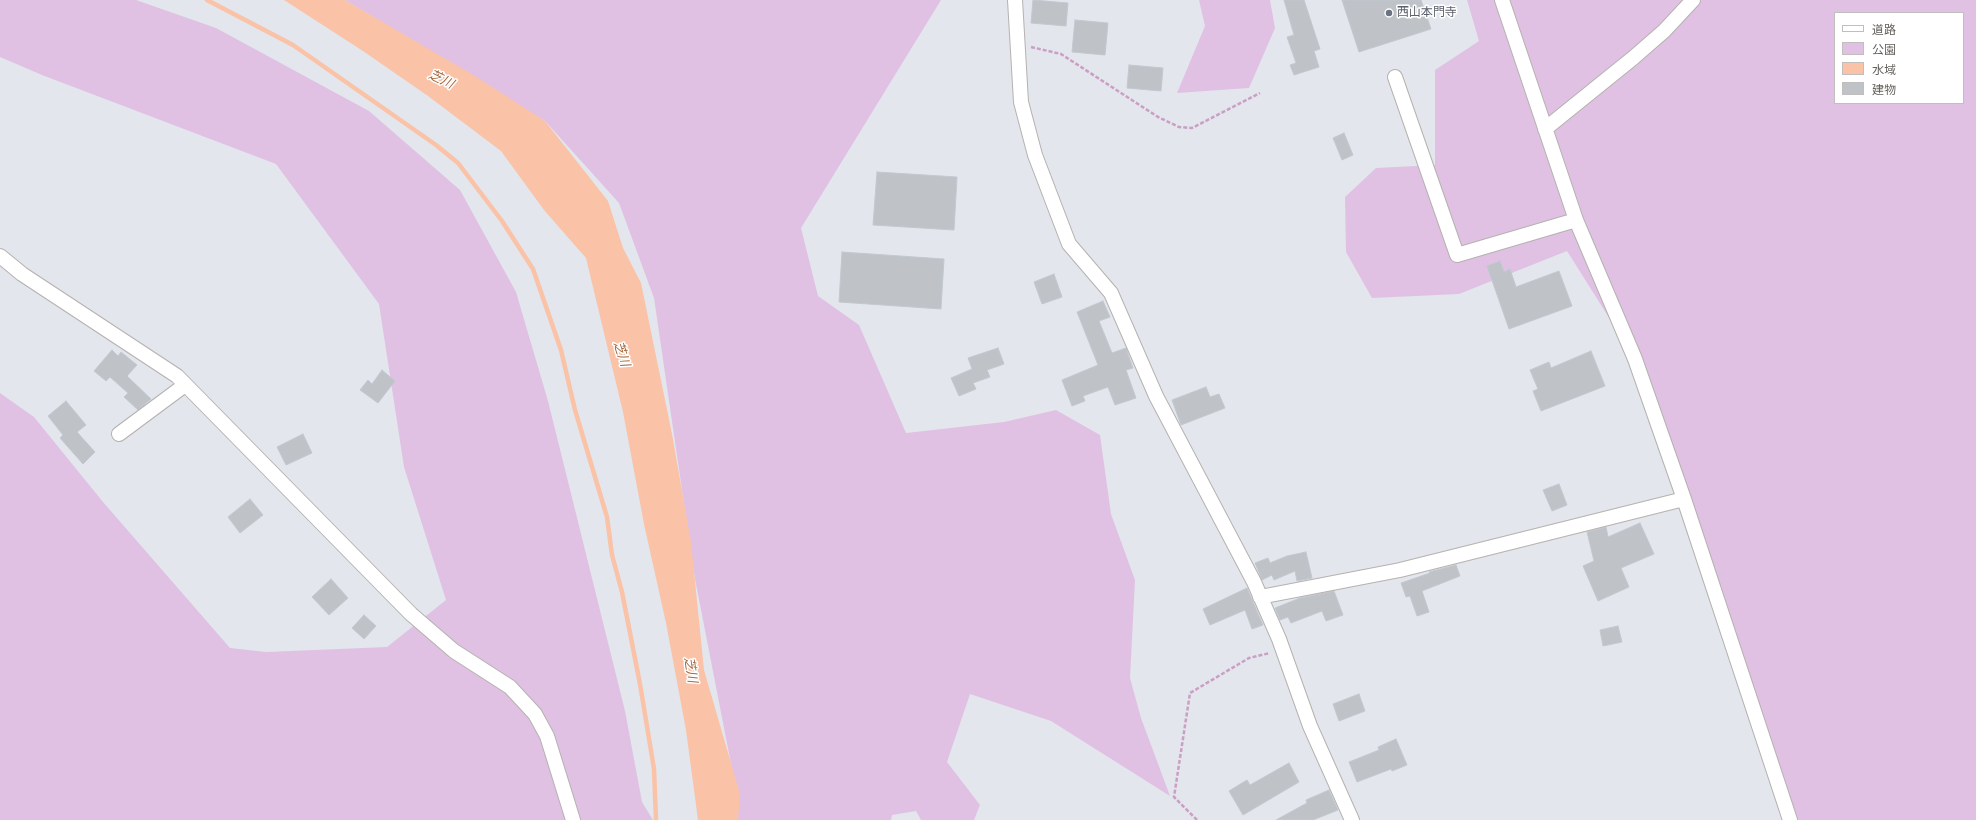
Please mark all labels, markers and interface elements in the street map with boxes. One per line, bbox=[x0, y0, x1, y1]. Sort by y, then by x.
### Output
place label: 西山本門寺 bbox=[1397, 6, 1457, 20]
marker: 西山本門寺 bbox=[1384, 8, 1394, 18]
legend bbox=[1834, 12, 1964, 104]
text: 道路 bbox=[1872, 23, 1896, 37]
text: 公園 bbox=[1872, 43, 1896, 57]
text: 水域 bbox=[1872, 63, 1896, 77]
water label: 芝川 bbox=[426, 67, 456, 93]
text: 建物 bbox=[1872, 83, 1896, 97]
water label: 芝川 bbox=[610, 339, 632, 369]
water label: 芝川 bbox=[680, 656, 700, 684]

